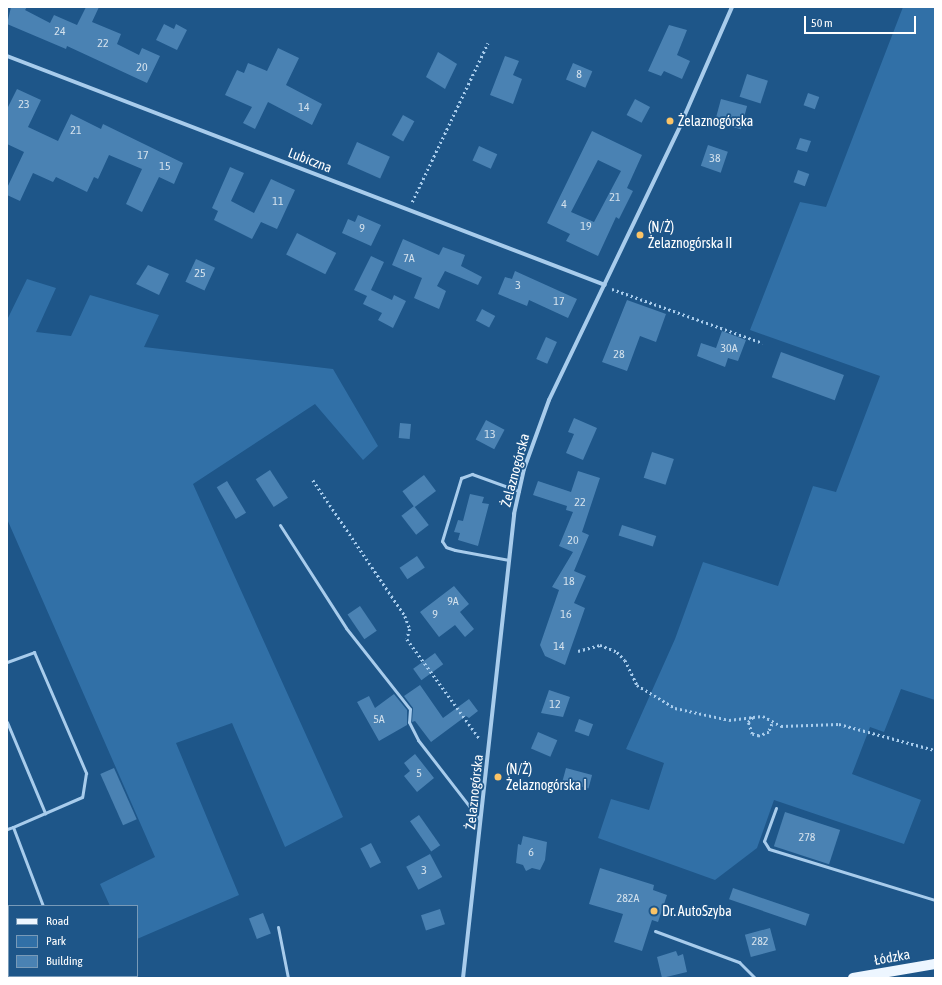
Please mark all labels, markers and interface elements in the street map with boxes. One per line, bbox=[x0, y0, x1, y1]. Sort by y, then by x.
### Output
scale bar bbox=[806, 8, 918, 34]
text: 50 m bbox=[811, 16, 833, 30]
house number: 24 bbox=[54, 25, 66, 39]
house number: 22 bbox=[97, 37, 109, 51]
house number: 20 bbox=[136, 61, 148, 75]
house number: 8 bbox=[576, 68, 582, 82]
house number: 23 bbox=[18, 98, 30, 112]
house number: 14 bbox=[298, 101, 310, 115]
place label: Żelaznogórska bbox=[678, 113, 753, 129]
marker: Żelaznogórska bbox=[665, 116, 675, 126]
house number: 21 bbox=[70, 124, 82, 138]
street label: Lubiczna bbox=[286, 144, 334, 176]
house number: 17 bbox=[137, 149, 149, 163]
house number: 38 bbox=[709, 152, 721, 166]
house number: 15 bbox=[159, 160, 171, 174]
house number: 21 bbox=[609, 191, 621, 205]
house number: 11 bbox=[272, 195, 284, 209]
house number: 4 bbox=[561, 198, 567, 212]
place label: (N/Ż) Żelaznogórska II bbox=[648, 219, 732, 252]
house number: 19 bbox=[580, 220, 592, 234]
house number: 9 bbox=[359, 222, 365, 236]
marker: (N/Ż) Żelaznogórska II bbox=[635, 230, 645, 240]
house number: 7A bbox=[403, 252, 415, 266]
house number: 25 bbox=[194, 267, 206, 281]
house number: 3 bbox=[515, 279, 521, 293]
house number: 17 bbox=[553, 295, 565, 309]
house number: 30A bbox=[720, 342, 738, 356]
house number: 28 bbox=[613, 348, 625, 362]
house number: 13 bbox=[484, 428, 496, 442]
street label: Żelaznogórska bbox=[497, 431, 533, 509]
house number: 22 bbox=[574, 496, 586, 510]
house number: 20 bbox=[567, 534, 579, 548]
house number: 18 bbox=[563, 575, 575, 589]
house number: 9A bbox=[447, 595, 459, 609]
house number: 9 bbox=[432, 608, 438, 622]
house number: 16 bbox=[560, 608, 572, 622]
house number: 14 bbox=[553, 640, 565, 654]
house number: 12 bbox=[549, 698, 561, 712]
house number: 5A bbox=[373, 713, 385, 727]
street label: Żelaznogórska bbox=[462, 754, 486, 830]
place label: (N/Ż) Żelaznogórska I bbox=[506, 761, 587, 794]
house number: 5 bbox=[416, 767, 422, 781]
marker: (N/Ż) Żelaznogórska I bbox=[493, 772, 503, 782]
house number: 278 bbox=[799, 831, 815, 845]
house number: 6 bbox=[528, 846, 534, 860]
house number: 3 bbox=[421, 864, 427, 878]
house number: 282A bbox=[617, 892, 639, 906]
place label: Dr. AutoSzyba bbox=[662, 903, 732, 919]
legend bbox=[8, 905, 138, 977]
marker: Dr. AutoSzyba bbox=[649, 906, 659, 916]
text: Road bbox=[46, 914, 69, 928]
text: Park bbox=[46, 934, 66, 948]
house number: 282 bbox=[752, 935, 768, 949]
street label: Łódzka bbox=[873, 946, 911, 968]
text: Building bbox=[46, 954, 83, 968]

